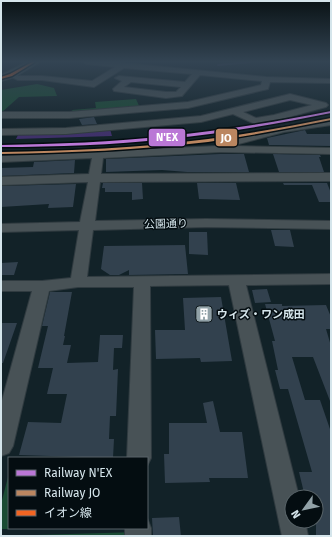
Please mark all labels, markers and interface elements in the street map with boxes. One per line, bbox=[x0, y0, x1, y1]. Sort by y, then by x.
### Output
line badge: N'EX bbox=[148, 128, 186, 147]
line badge: JO bbox=[215, 128, 238, 147]
text: N'EX bbox=[156, 131, 179, 144]
text: JO bbox=[219, 132, 232, 145]
street label: 公園通り bbox=[144, 217, 188, 231]
building icon: ウィズ・ワン成田 bbox=[194, 304, 214, 324]
place label: ウィズ・ワン成田 bbox=[217, 308, 305, 321]
legend bbox=[8, 457, 148, 529]
text: Railway N'EX bbox=[44, 466, 113, 480]
text: Railway JO bbox=[44, 486, 100, 500]
north arrow bbox=[284, 489, 324, 529]
text: イオン線 bbox=[44, 506, 92, 520]
text: N bbox=[289, 508, 303, 521]

